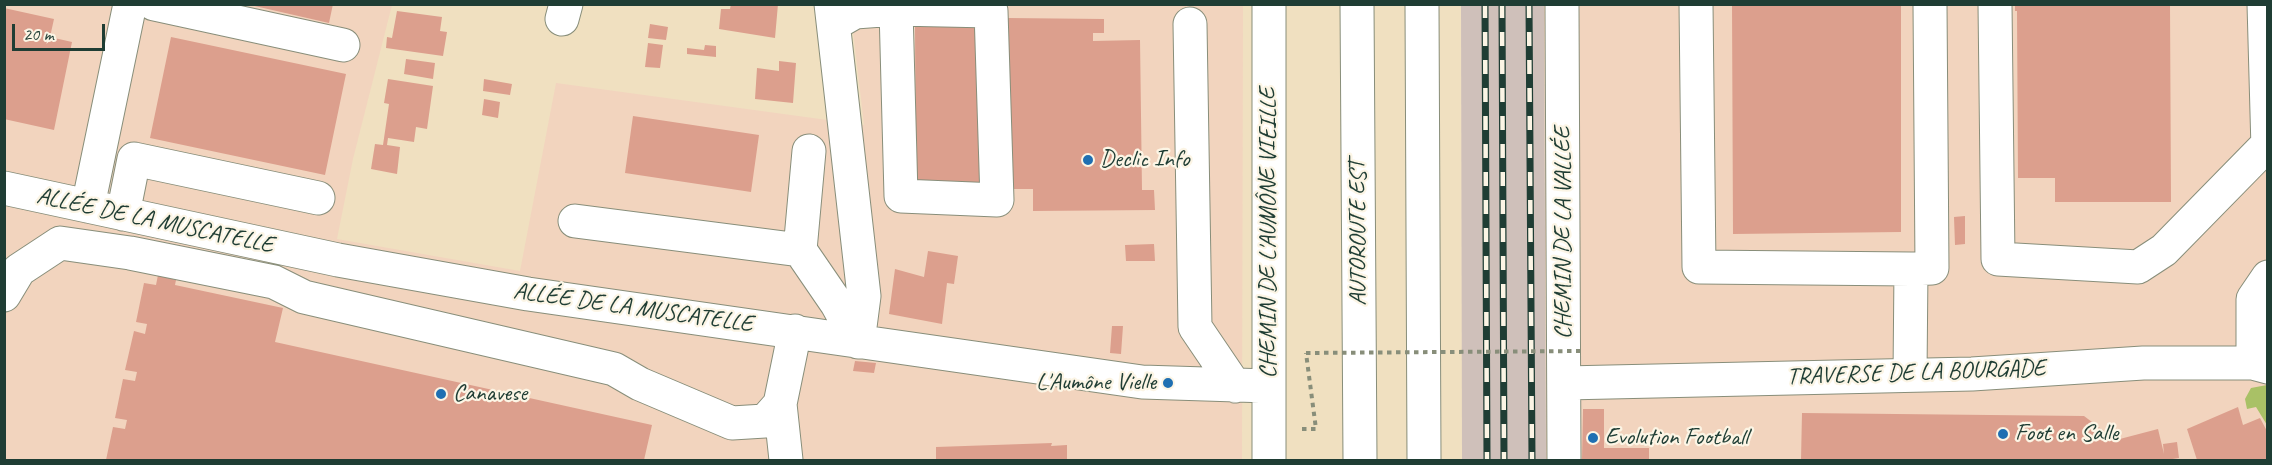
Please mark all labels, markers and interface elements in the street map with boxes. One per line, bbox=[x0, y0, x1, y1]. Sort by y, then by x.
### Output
scale bar bbox=[15, 12, 108, 50]
text: 20 m bbox=[23, 23, 54, 45]
street label: CHEMIN DE L'AUMÔNE VIEILLE bbox=[1255, 88, 1283, 378]
street label: CHEMIN DE LA VALLÉE bbox=[1550, 127, 1578, 339]
place label: Declic Info bbox=[1100, 146, 1189, 174]
marker: Declic Info bbox=[1081, 153, 1095, 167]
street label: AUTOROUTE EST bbox=[1345, 160, 1373, 306]
street label: ALLÉE DE LA MUSCATELLE bbox=[34, 182, 276, 260]
street label: ALLÉE DE LA MUSCATELLE bbox=[512, 277, 754, 339]
street label: TRAVERSE DE LA BOURGADE bbox=[1786, 354, 2046, 392]
place label: L'Aumône Vielle bbox=[1036, 369, 1156, 397]
marker: L'Aumône Vielle bbox=[1161, 376, 1175, 390]
place label: Canavese bbox=[453, 380, 527, 408]
marker: Canavese bbox=[434, 387, 448, 401]
place label: Foot en Salle bbox=[2015, 420, 2118, 448]
place label: Evolution Football bbox=[1605, 424, 1748, 452]
marker: Foot en Salle bbox=[1996, 427, 2010, 441]
marker: Evolution Football bbox=[1586, 431, 1600, 445]

